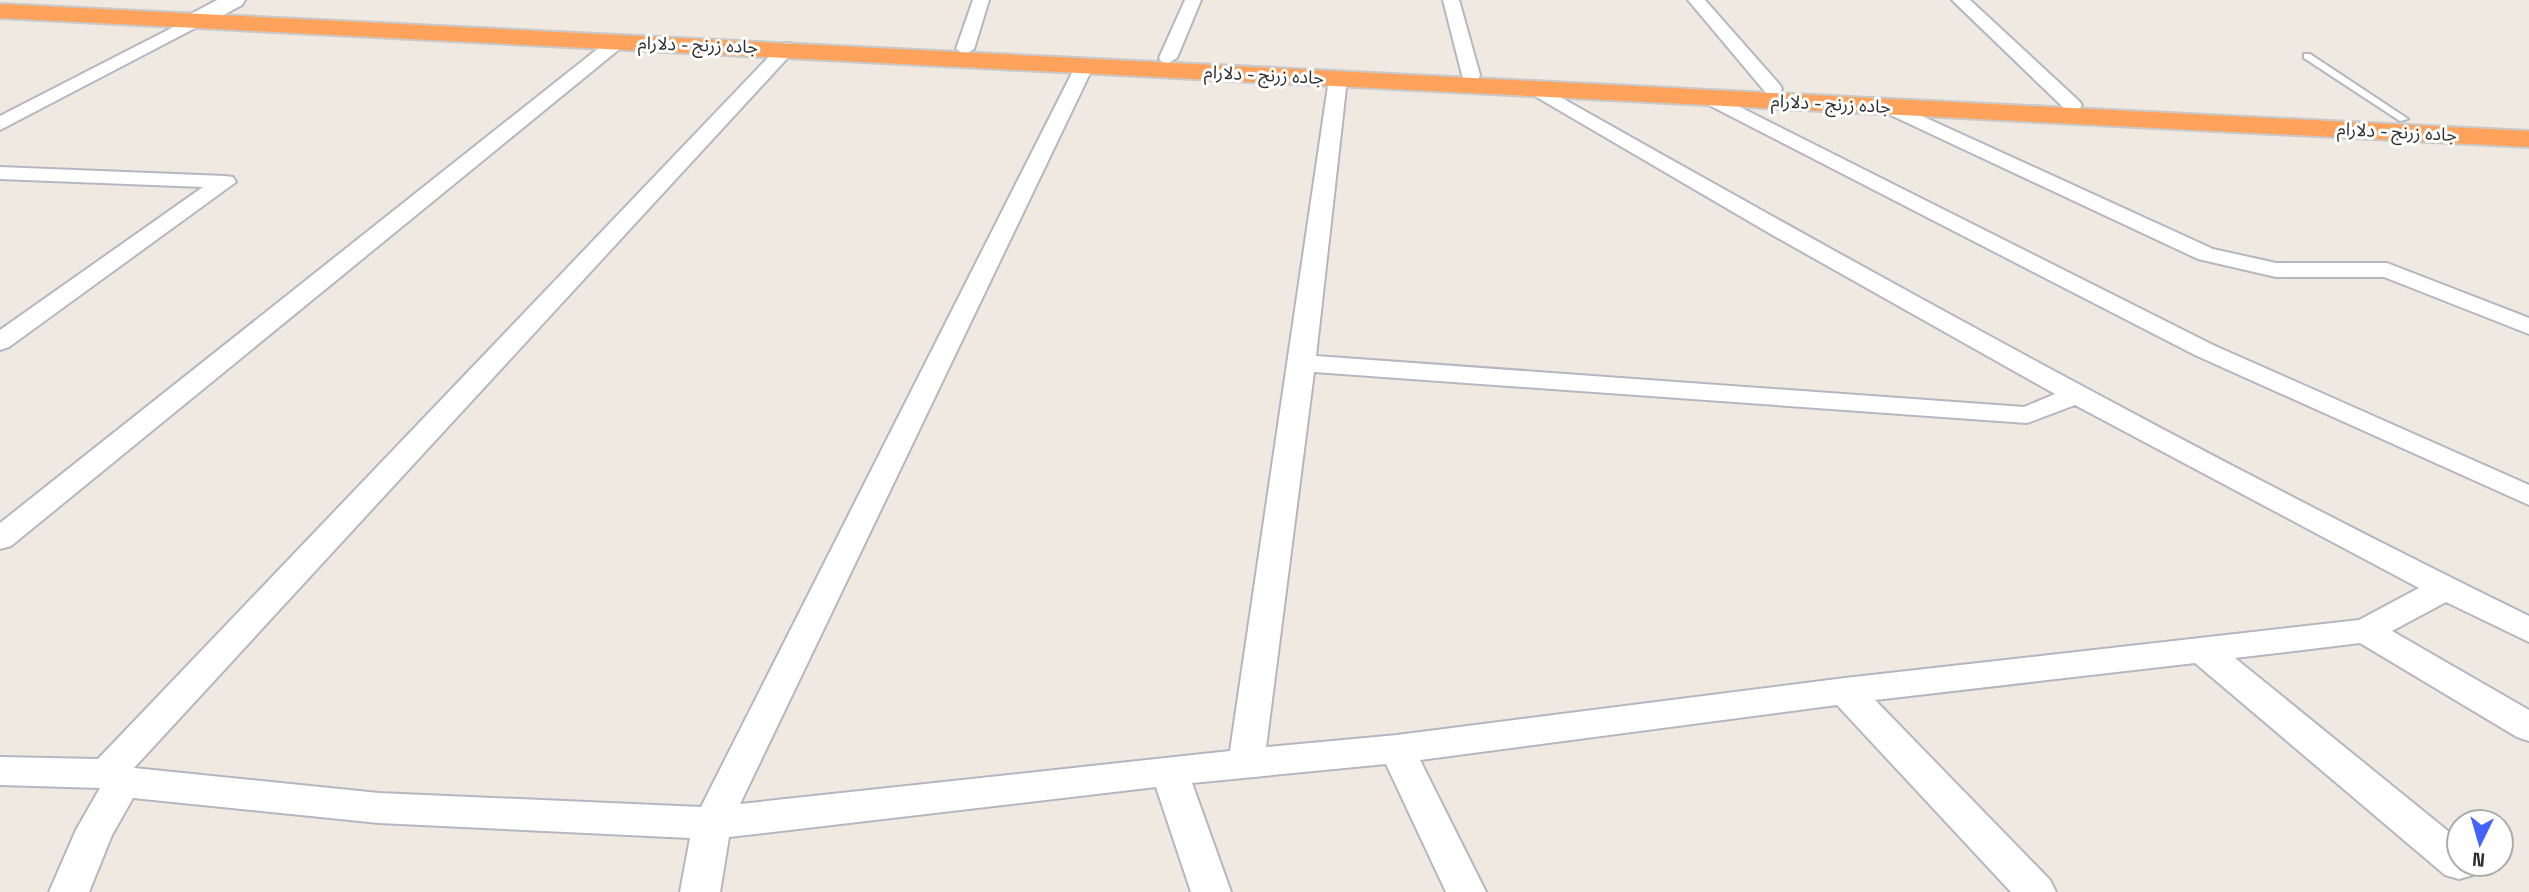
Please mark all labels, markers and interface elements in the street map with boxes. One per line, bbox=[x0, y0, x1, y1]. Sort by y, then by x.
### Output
street label: جاده زرنج - دلارام bbox=[637, 31, 758, 61]
street label: جاده زرنج - دلارام bbox=[1203, 60, 1325, 92]
street label: جاده زرنج - دلارام bbox=[1770, 89, 1892, 121]
street label: جاده زرنج - دلارام bbox=[2336, 117, 2458, 149]
north arrow bbox=[2445, 808, 2515, 878]
text: N bbox=[2471, 846, 2486, 872]

